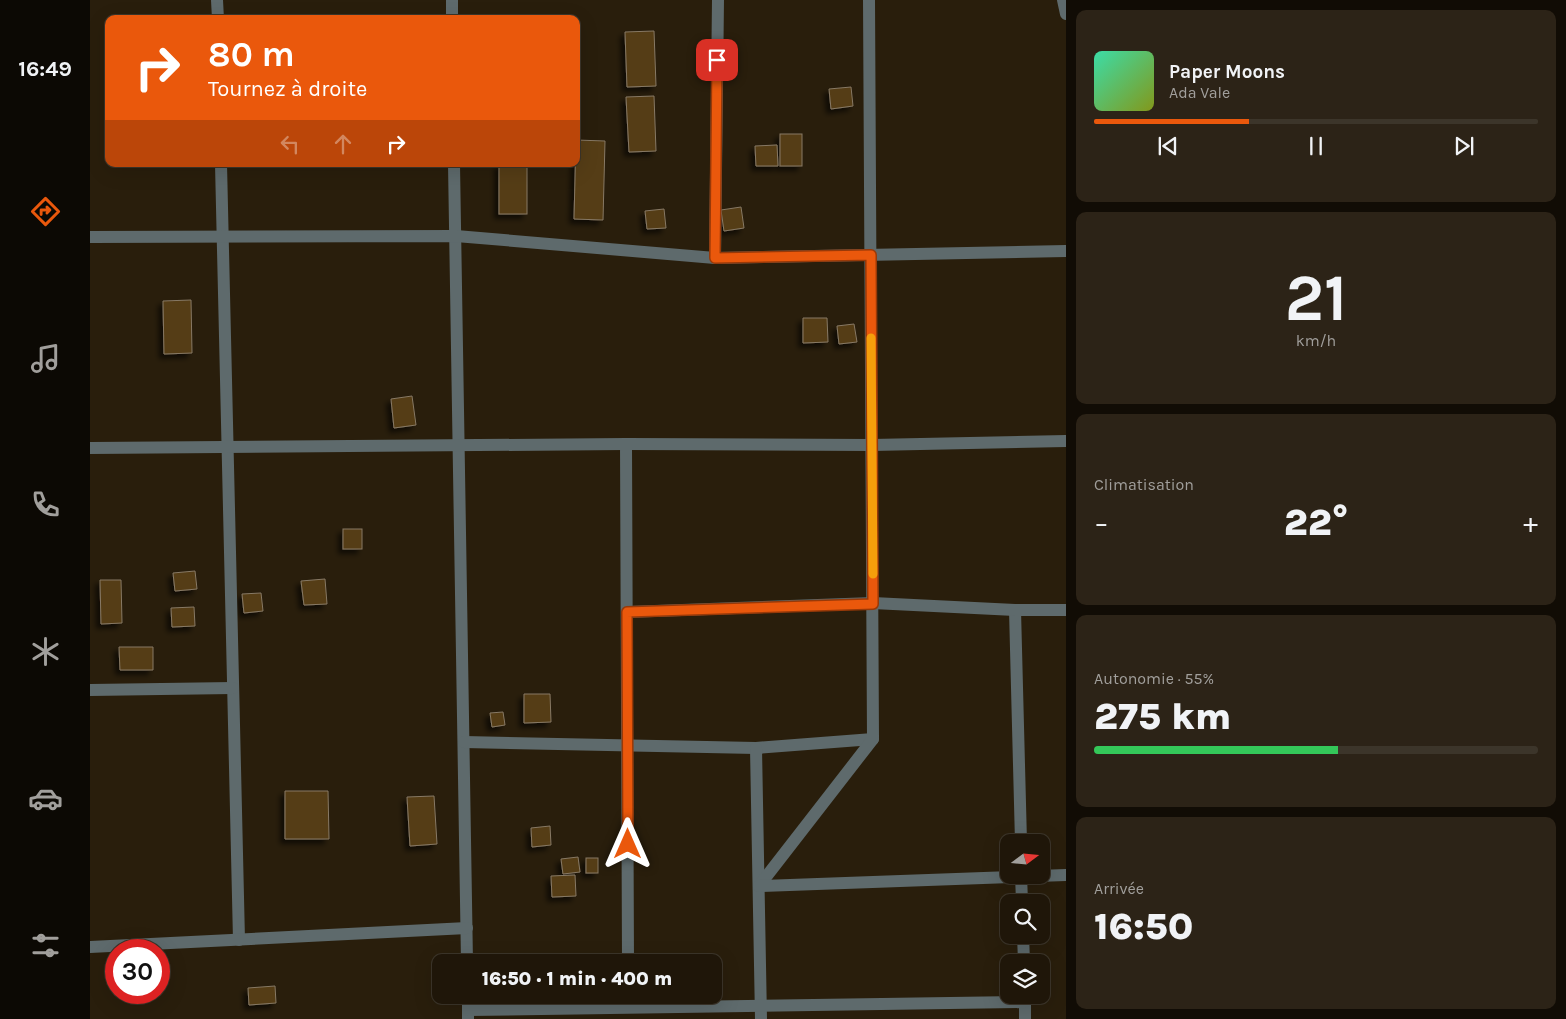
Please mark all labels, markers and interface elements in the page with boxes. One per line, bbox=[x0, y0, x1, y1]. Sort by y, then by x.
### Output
text: 80 m bbox=[208, 34, 295, 75]
icon: right bbox=[125, 35, 190, 100]
pin bbox=[696, 39, 738, 81]
icon: arrive bbox=[703, 46, 731, 74]
text: 16:49 bbox=[18, 56, 72, 82]
text: Paper Moons bbox=[1169, 61, 1285, 83]
text: Tournez à droite bbox=[208, 76, 367, 102]
text: Ada Vale bbox=[1169, 83, 1230, 102]
icon: left bbox=[276, 130, 304, 158]
icon: ahead bbox=[329, 130, 357, 158]
icon: right bbox=[382, 130, 410, 158]
icon: previous bbox=[1154, 132, 1182, 160]
icon: pause bbox=[1302, 132, 1330, 160]
icon: next bbox=[1450, 132, 1478, 160]
icon: directions bbox=[28, 194, 63, 229]
text: 21 bbox=[1285, 260, 1347, 336]
text: km/h bbox=[1296, 331, 1336, 350]
icon: music bbox=[28, 341, 63, 376]
text: Climatisation bbox=[1094, 475, 1194, 494]
icon: phone bbox=[28, 487, 63, 522]
text: 22° bbox=[1284, 500, 1348, 545]
text: − bbox=[1094, 506, 1109, 539]
text: + bbox=[1523, 506, 1538, 539]
icon: climate bbox=[28, 634, 63, 669]
text: Autonomie · 55% bbox=[1094, 669, 1214, 688]
text: 275 km bbox=[1094, 694, 1231, 739]
icon: car bbox=[28, 781, 63, 816]
position arrow bbox=[601, 817, 653, 869]
north arrow bbox=[1000, 834, 1050, 884]
map controls bbox=[1000, 834, 1050, 1004]
text: Arrivée bbox=[1094, 879, 1144, 898]
button: search bbox=[1000, 894, 1050, 944]
text: 16:50 bbox=[1094, 904, 1193, 949]
icon: filters bbox=[28, 928, 63, 963]
speed limit sign: 30 bbox=[105, 939, 170, 1004]
button: layers bbox=[1000, 954, 1050, 1004]
text: 16:50 · 1 min · 400 m bbox=[482, 968, 672, 990]

